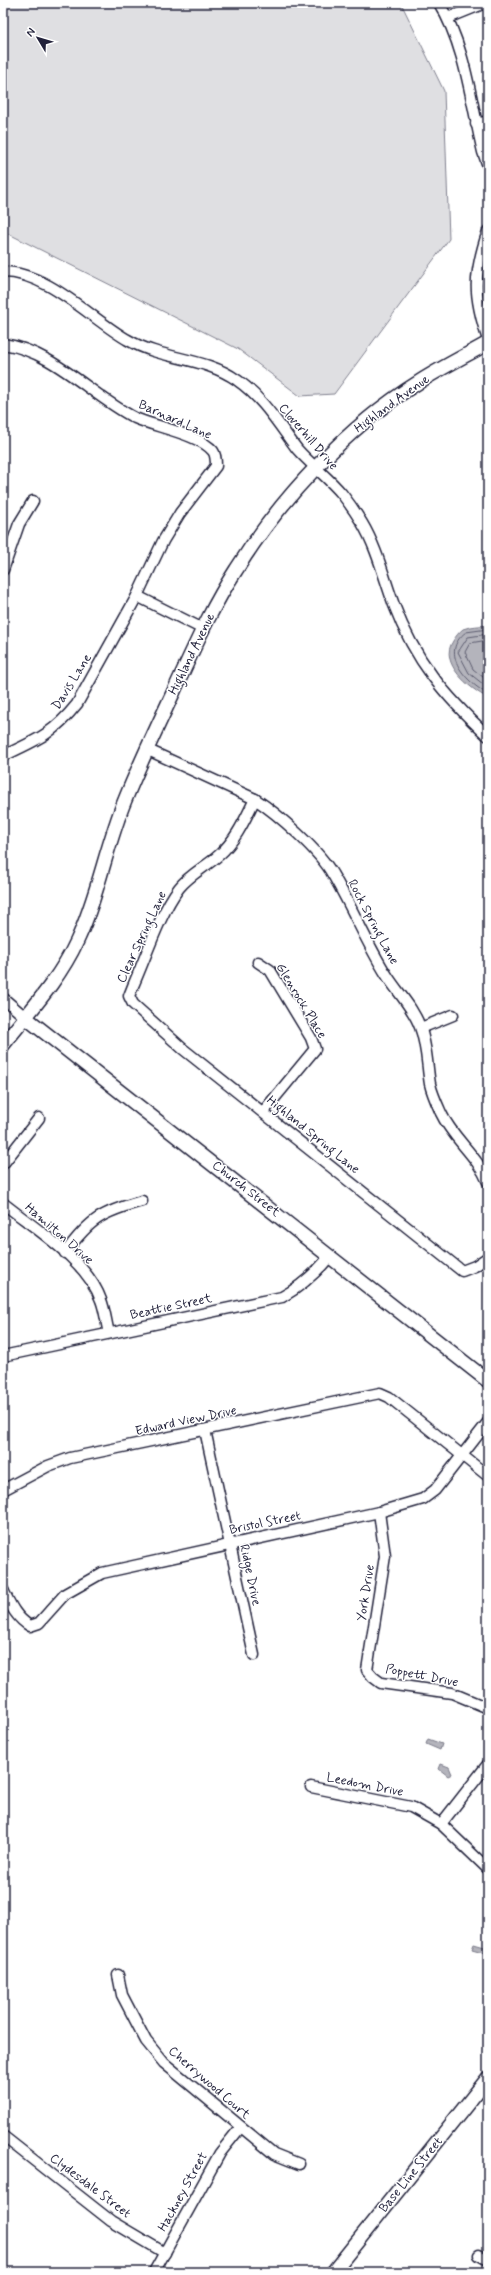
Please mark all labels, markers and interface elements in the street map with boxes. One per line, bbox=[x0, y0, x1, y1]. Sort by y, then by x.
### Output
north arrow bbox=[18, 18, 58, 58]
text: N bbox=[23, 25, 39, 40]
street label: Highland Avenue bbox=[351, 371, 434, 439]
street label: Barnard Lane bbox=[136, 396, 214, 444]
street label: Cloverhill Drive bbox=[274, 400, 342, 474]
street label: Highland Avenue bbox=[165, 610, 221, 699]
street label: Davis Lane bbox=[48, 651, 96, 713]
street label: Rock Spring Lane bbox=[342, 877, 403, 969]
street label: Clear Spring Lane bbox=[113, 888, 173, 987]
street label: Glenrock Place bbox=[272, 960, 330, 1042]
street label: Highland Spring Lane bbox=[262, 1092, 363, 1180]
street label: Church Street bbox=[209, 1157, 284, 1221]
street label: Hamilton Drive bbox=[21, 1199, 97, 1269]
street label: Beattie Street bbox=[128, 1290, 214, 1324]
street label: Edward View Drive bbox=[134, 1402, 238, 1440]
street label: Bristol Street bbox=[228, 1507, 302, 1539]
street label: Ridge Drive bbox=[234, 1543, 265, 1607]
street label: York Drive bbox=[353, 1563, 379, 1623]
street label: Poppett Drive bbox=[384, 1661, 460, 1691]
street label: Leedom Drive bbox=[325, 1769, 405, 1801]
street label: Cherrywood Court bbox=[164, 2043, 254, 2124]
street label: Base Line Street bbox=[375, 2134, 447, 2216]
street label: Hackney Street bbox=[154, 2149, 212, 2235]
street label: Clydesdale Street bbox=[46, 2150, 134, 2222]

